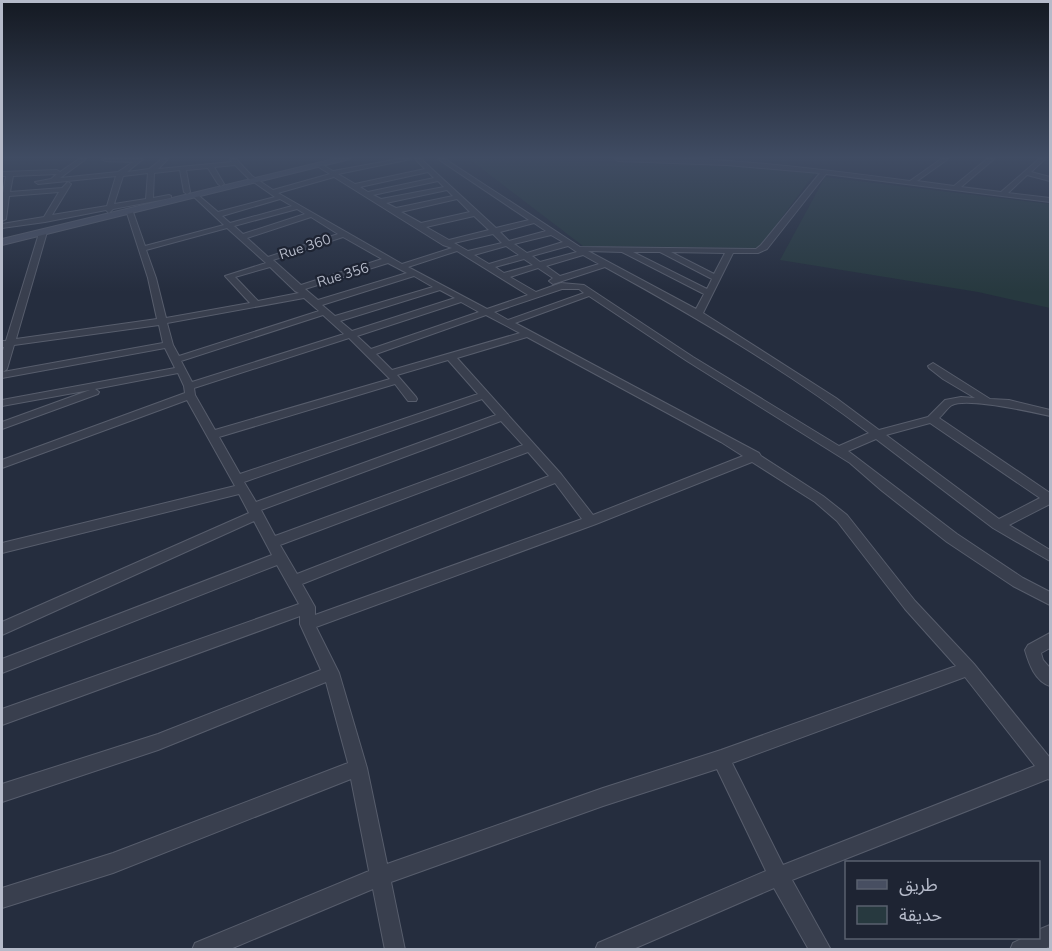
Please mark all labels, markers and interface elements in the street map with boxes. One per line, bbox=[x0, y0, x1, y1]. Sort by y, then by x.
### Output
street label: Rue 360 bbox=[277, 230, 333, 264]
street label: Rue 356 bbox=[315, 258, 371, 292]
legend bbox=[845, 861, 1040, 939]
text: طريق bbox=[899, 873, 938, 897]
text: حديقة bbox=[899, 903, 942, 927]

